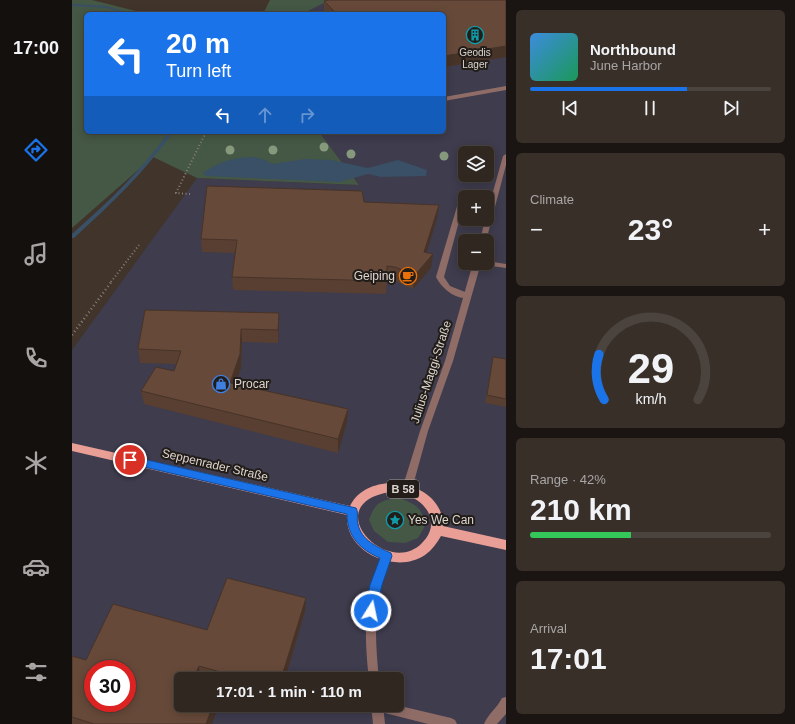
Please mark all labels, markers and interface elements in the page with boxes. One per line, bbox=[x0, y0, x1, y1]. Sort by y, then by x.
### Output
building icon: Geodis Lager bbox=[465, 25, 485, 45]
icon: left bbox=[100, 28, 152, 80]
text: 20 m bbox=[166, 28, 230, 59]
text: 17:00 bbox=[13, 38, 59, 58]
text: Northbound bbox=[590, 41, 676, 58]
place label: Geodis Lager bbox=[459, 47, 491, 70]
text: June Harbor bbox=[590, 58, 662, 73]
text: Turn left bbox=[166, 61, 231, 81]
icon: previous bbox=[559, 97, 581, 119]
icon: pause bbox=[639, 97, 661, 119]
icon: next bbox=[720, 97, 742, 119]
icon: left bbox=[212, 104, 234, 126]
icon: ahead bbox=[254, 104, 276, 126]
icon: right bbox=[296, 104, 318, 126]
icon: directions bbox=[22, 136, 50, 164]
map controls bbox=[458, 146, 494, 270]
button: layers bbox=[458, 146, 494, 182]
button: + bbox=[458, 190, 494, 226]
text: Climate bbox=[530, 192, 574, 207]
text: 23° bbox=[628, 213, 673, 246]
text: − bbox=[530, 217, 543, 242]
text: + bbox=[758, 217, 771, 242]
button: − bbox=[458, 234, 494, 270]
icon: music bbox=[22, 240, 50, 268]
cafe icon: Geiping bbox=[398, 266, 418, 286]
place label: Geiping bbox=[354, 269, 395, 283]
street label: Julius-Maggi-Straße bbox=[408, 318, 454, 425]
icon: phone bbox=[22, 344, 50, 372]
text: 29 bbox=[627, 345, 674, 392]
shop icon: Procar bbox=[211, 374, 231, 394]
place label: Procar bbox=[234, 377, 269, 391]
text: km/h bbox=[635, 391, 666, 407]
pin bbox=[113, 443, 147, 477]
street label: Seppenrader Straße bbox=[160, 446, 270, 484]
icon: climate bbox=[22, 449, 50, 477]
icon: arrive bbox=[119, 449, 141, 471]
text: Range · 42% bbox=[530, 472, 606, 487]
road number: B 58 bbox=[387, 480, 419, 498]
text: 210 km bbox=[530, 493, 632, 526]
place icon: Yes We Can bbox=[385, 510, 405, 530]
place label: Yes We Can bbox=[408, 513, 474, 527]
icon: car bbox=[22, 553, 50, 581]
position arrow bbox=[350, 590, 392, 632]
text: Arrival bbox=[530, 621, 567, 636]
text: 17:01 bbox=[530, 642, 607, 675]
icon: filters bbox=[22, 658, 50, 686]
speed limit sign: 30 bbox=[84, 660, 136, 712]
text: 17:01 · 1 min · 110 m bbox=[216, 683, 362, 700]

